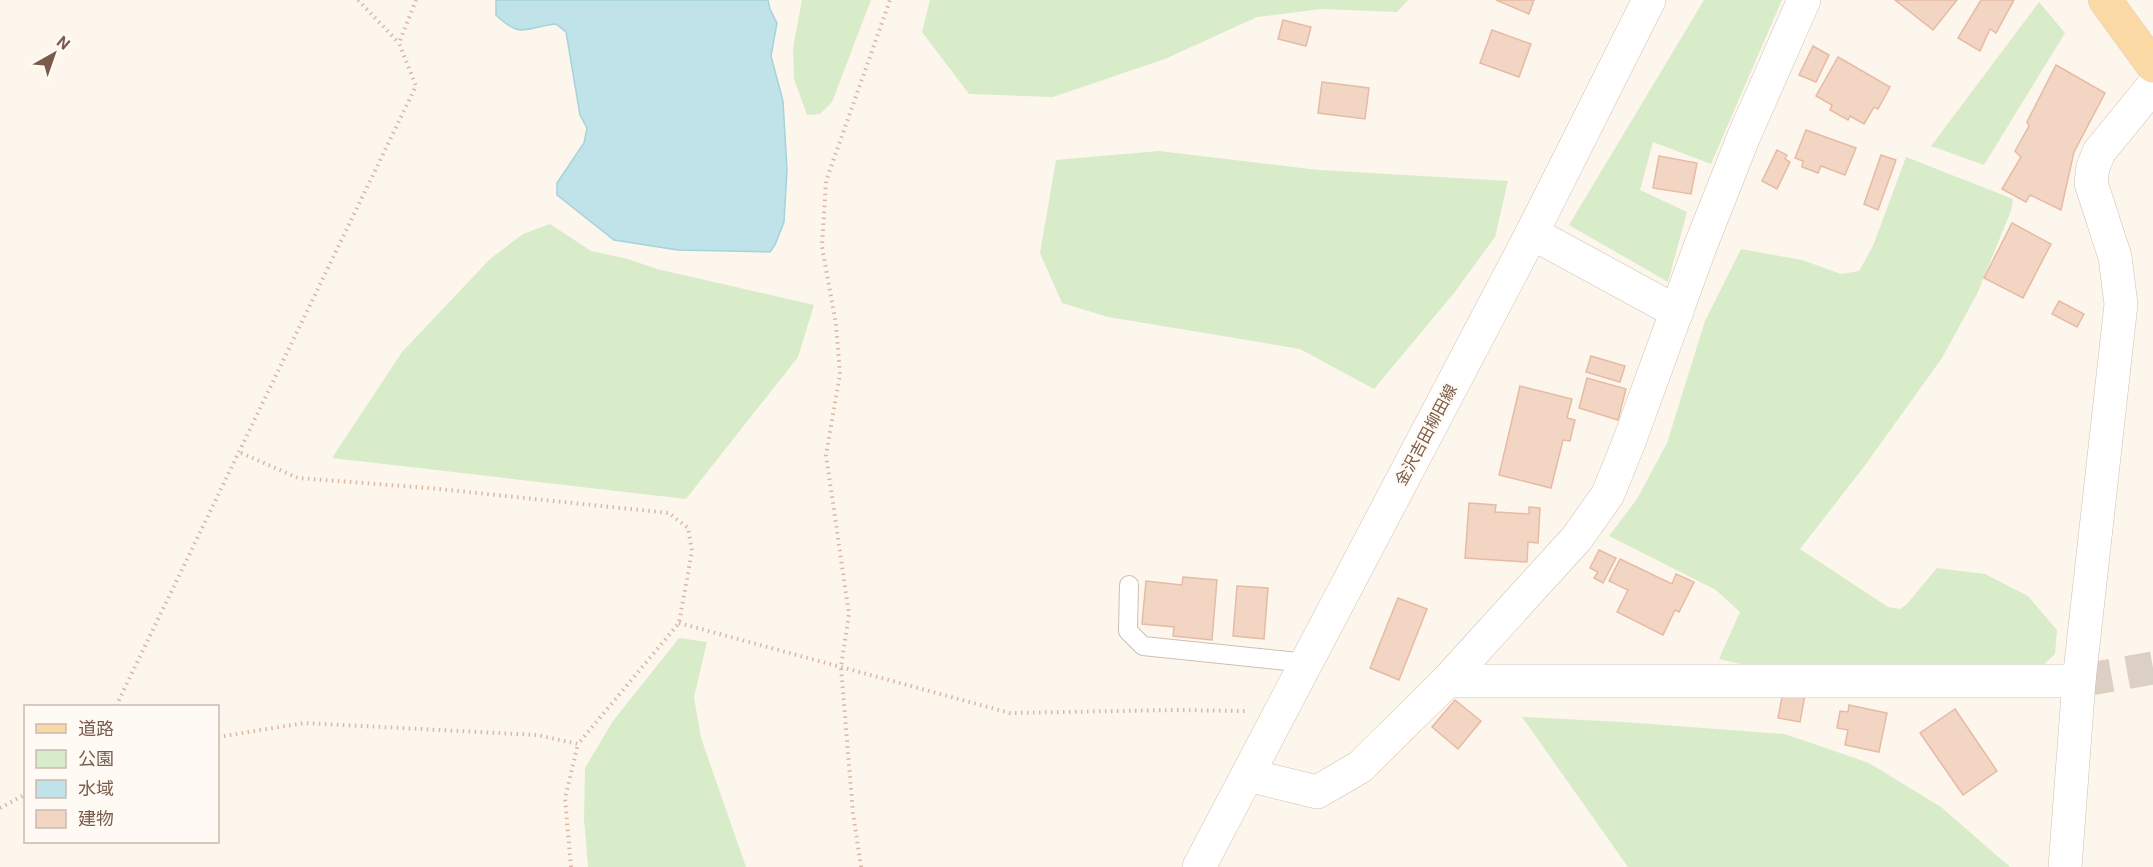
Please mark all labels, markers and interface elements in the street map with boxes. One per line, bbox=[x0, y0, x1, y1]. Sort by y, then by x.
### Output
north arrow bbox=[24, 24, 84, 84]
text: N bbox=[53, 32, 74, 54]
street label: 金沢吉田柳田線 bbox=[1391, 381, 1461, 489]
legend bbox=[24, 705, 219, 843]
text: 道路 bbox=[78, 718, 114, 739]
text: 公園 bbox=[78, 748, 114, 769]
text: 水域 bbox=[78, 778, 114, 799]
text: 建物 bbox=[78, 808, 114, 829]

